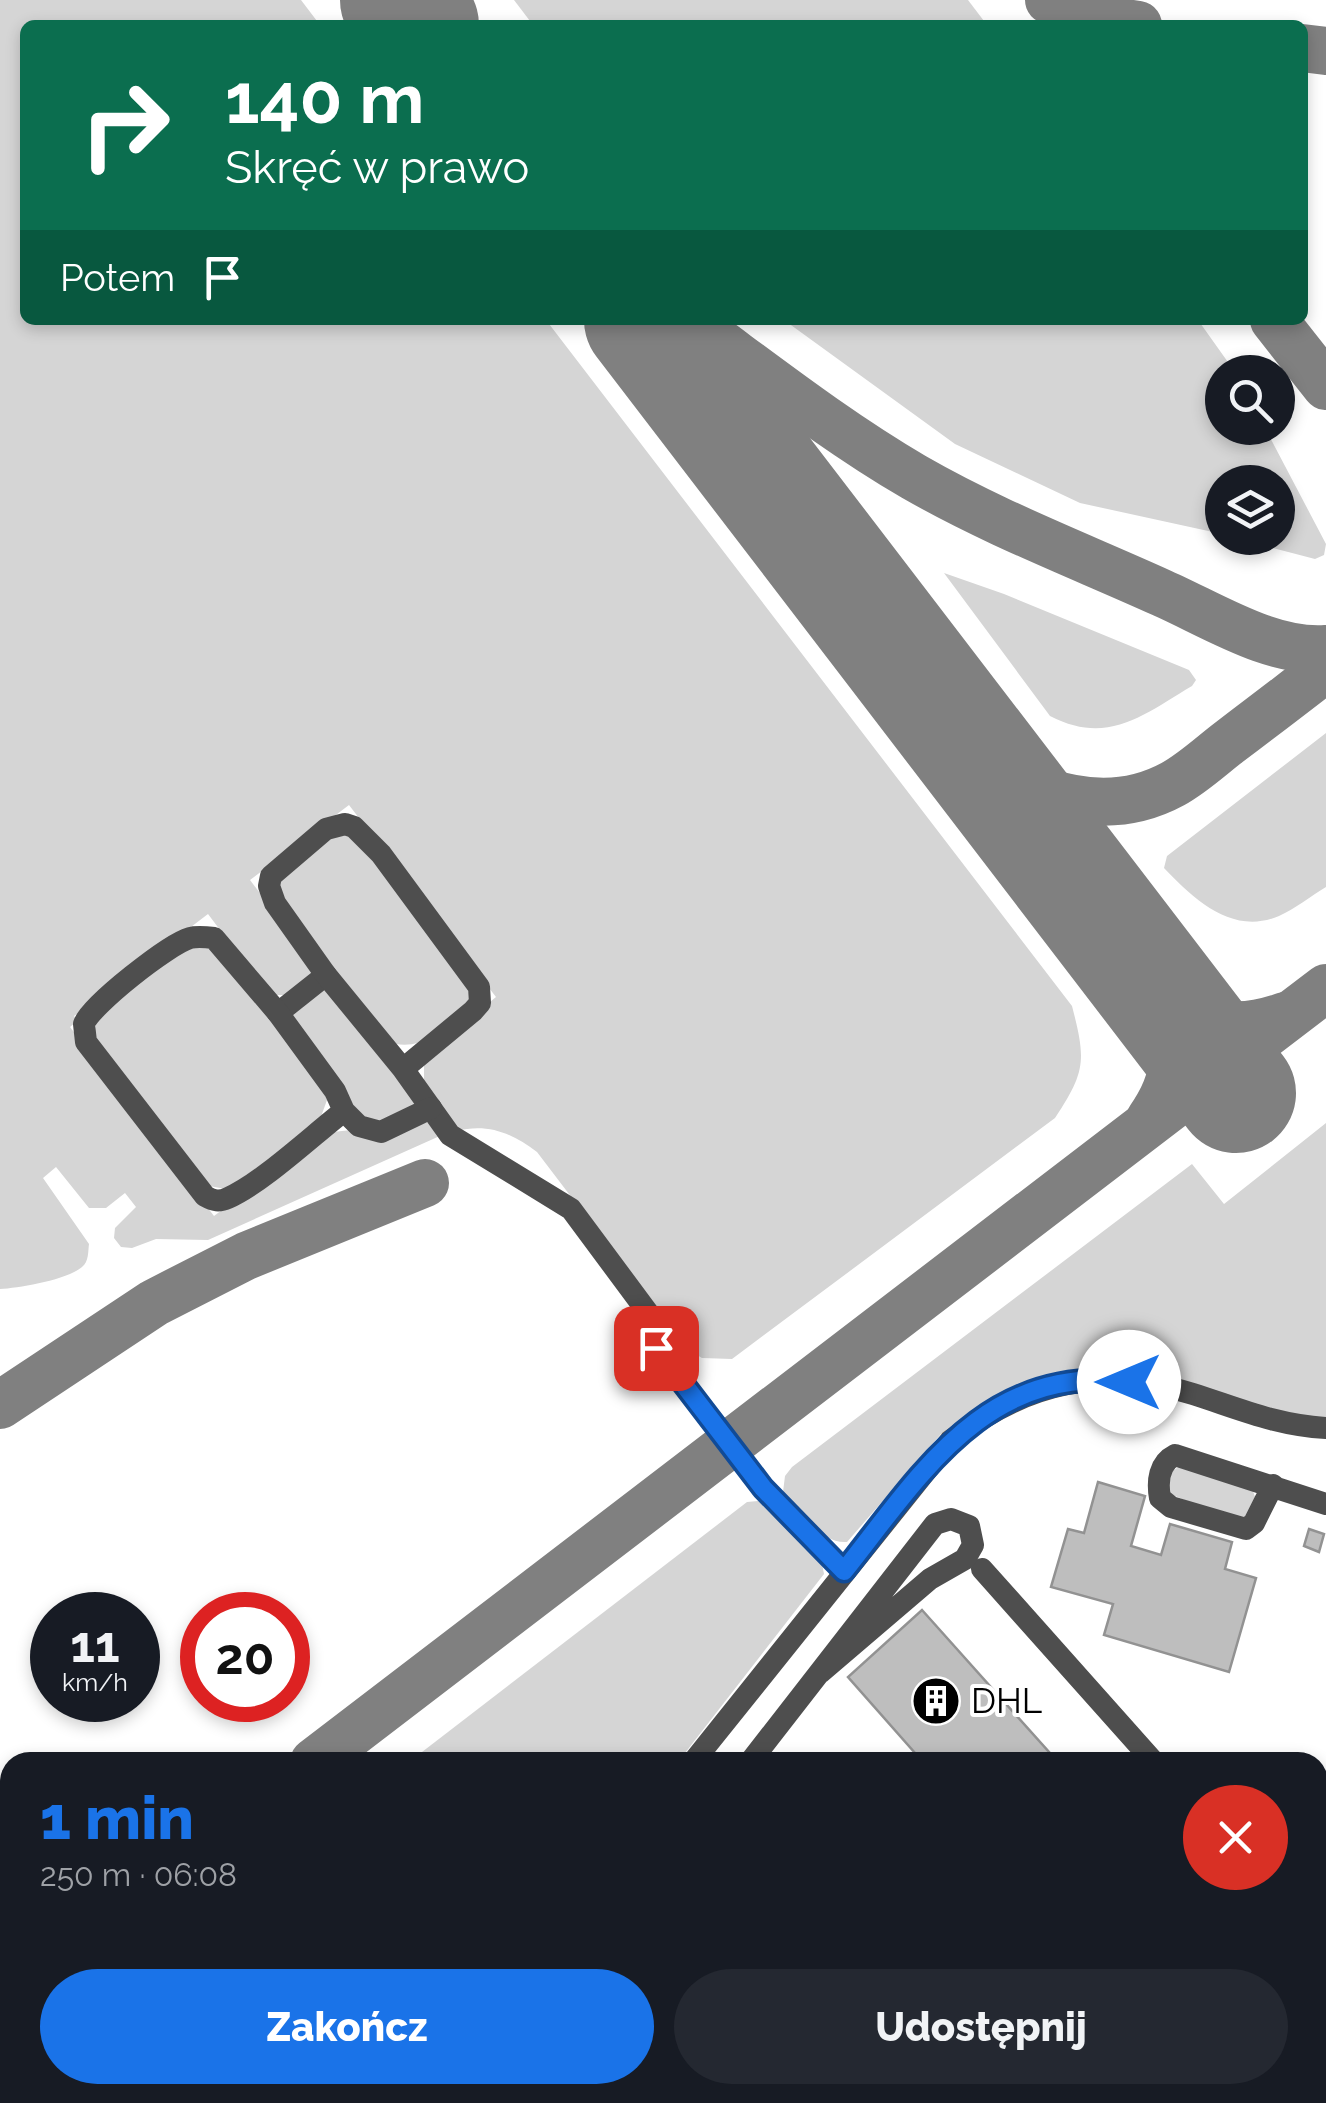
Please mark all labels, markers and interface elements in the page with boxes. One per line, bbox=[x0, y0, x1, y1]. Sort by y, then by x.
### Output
text: 140 m bbox=[225, 57, 425, 139]
icon: right bbox=[60, 60, 190, 190]
text: Skręć w prawo bbox=[225, 141, 529, 194]
icon: arrive bbox=[195, 250, 250, 305]
text: Potem bbox=[60, 255, 175, 300]
map controls bbox=[1205, 355, 1295, 555]
button: search bbox=[1205, 355, 1295, 445]
button: layers bbox=[1205, 465, 1295, 555]
pin bbox=[614, 1306, 699, 1391]
icon: arrive bbox=[629, 1321, 684, 1376]
position arrow bbox=[1077, 1330, 1181, 1434]
speed limit sign: 20 bbox=[180, 1592, 310, 1722]
text: 11 bbox=[70, 1615, 120, 1674]
text: km/h bbox=[62, 1667, 128, 1697]
building icon: DHL bbox=[910, 1675, 962, 1727]
place label: DHL bbox=[971, 1680, 1042, 1721]
text: 1 min bbox=[40, 1783, 194, 1853]
button: close bbox=[1183, 1785, 1288, 1890]
text: 250 m · 06:08 bbox=[40, 1856, 237, 1893]
button: Zakończ bbox=[40, 1969, 654, 2084]
button: Udostępnij bbox=[674, 1969, 1288, 2084]

